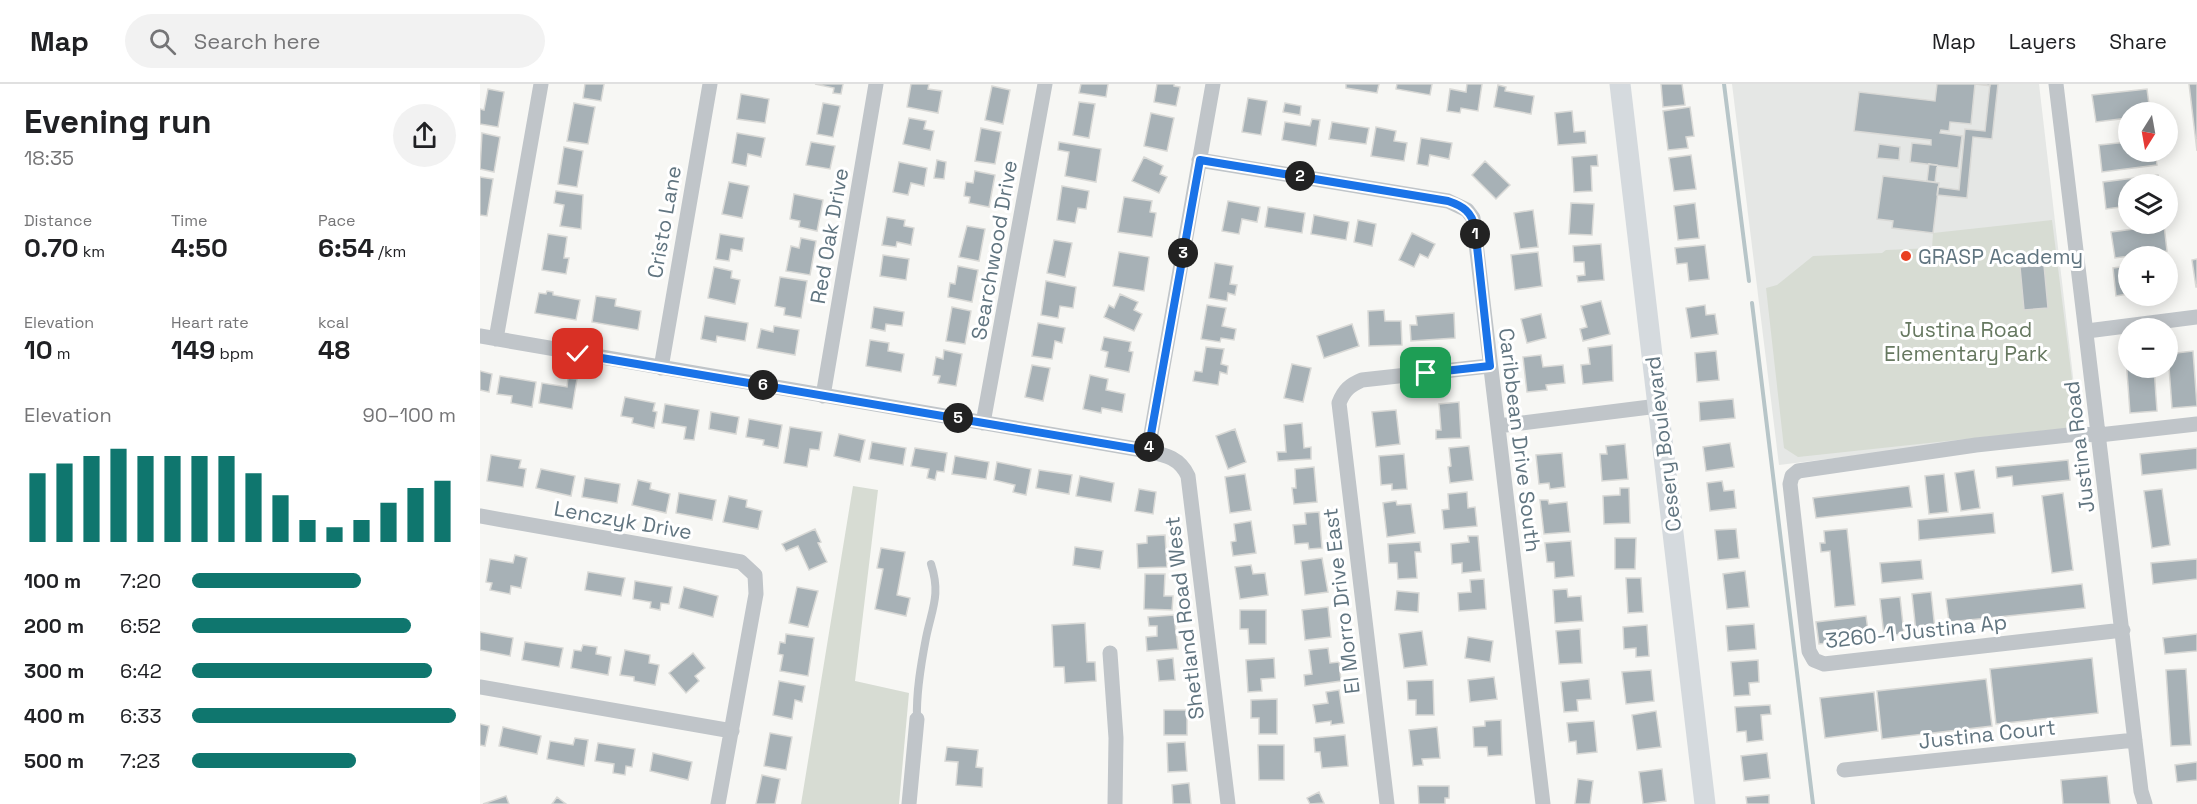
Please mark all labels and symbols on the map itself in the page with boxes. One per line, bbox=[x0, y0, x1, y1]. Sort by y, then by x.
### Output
north arrow bbox=[2118, 102, 2178, 162]
street label: Searchwood Drive bbox=[965, 158, 1023, 342]
pin: 2 bbox=[1285, 161, 1315, 191]
street label: Cristo Lane bbox=[641, 164, 687, 280]
street label: Red Oak Drive bbox=[804, 166, 854, 306]
pin: 1 bbox=[1460, 219, 1490, 249]
pin: 3 bbox=[1168, 238, 1198, 268]
place label: GRASP Academy bbox=[1918, 243, 2083, 270]
marker: GRASP Academy bbox=[1899, 249, 1913, 263]
park label: Justina Road Elementary Park bbox=[1884, 316, 2048, 367]
street label: Caribbean Drive South bbox=[1493, 327, 1547, 553]
pin bbox=[552, 328, 603, 379]
pin bbox=[1400, 347, 1451, 398]
street label: Cesery Boulevard bbox=[1639, 355, 1687, 533]
pin: 6 bbox=[748, 370, 778, 400]
street label: Justina Road bbox=[2058, 380, 2100, 514]
pin: 5 bbox=[943, 403, 973, 433]
pin: 4 bbox=[1134, 432, 1164, 462]
street label: Lenczyk Drive bbox=[552, 495, 694, 545]
street label: El Morro Drive East bbox=[1316, 506, 1366, 696]
street label: Shetland Road West bbox=[1158, 515, 1210, 721]
street label: 3260-1 Justina Ap bbox=[1824, 608, 2008, 654]
street label: Justina Court bbox=[1917, 713, 2057, 755]

